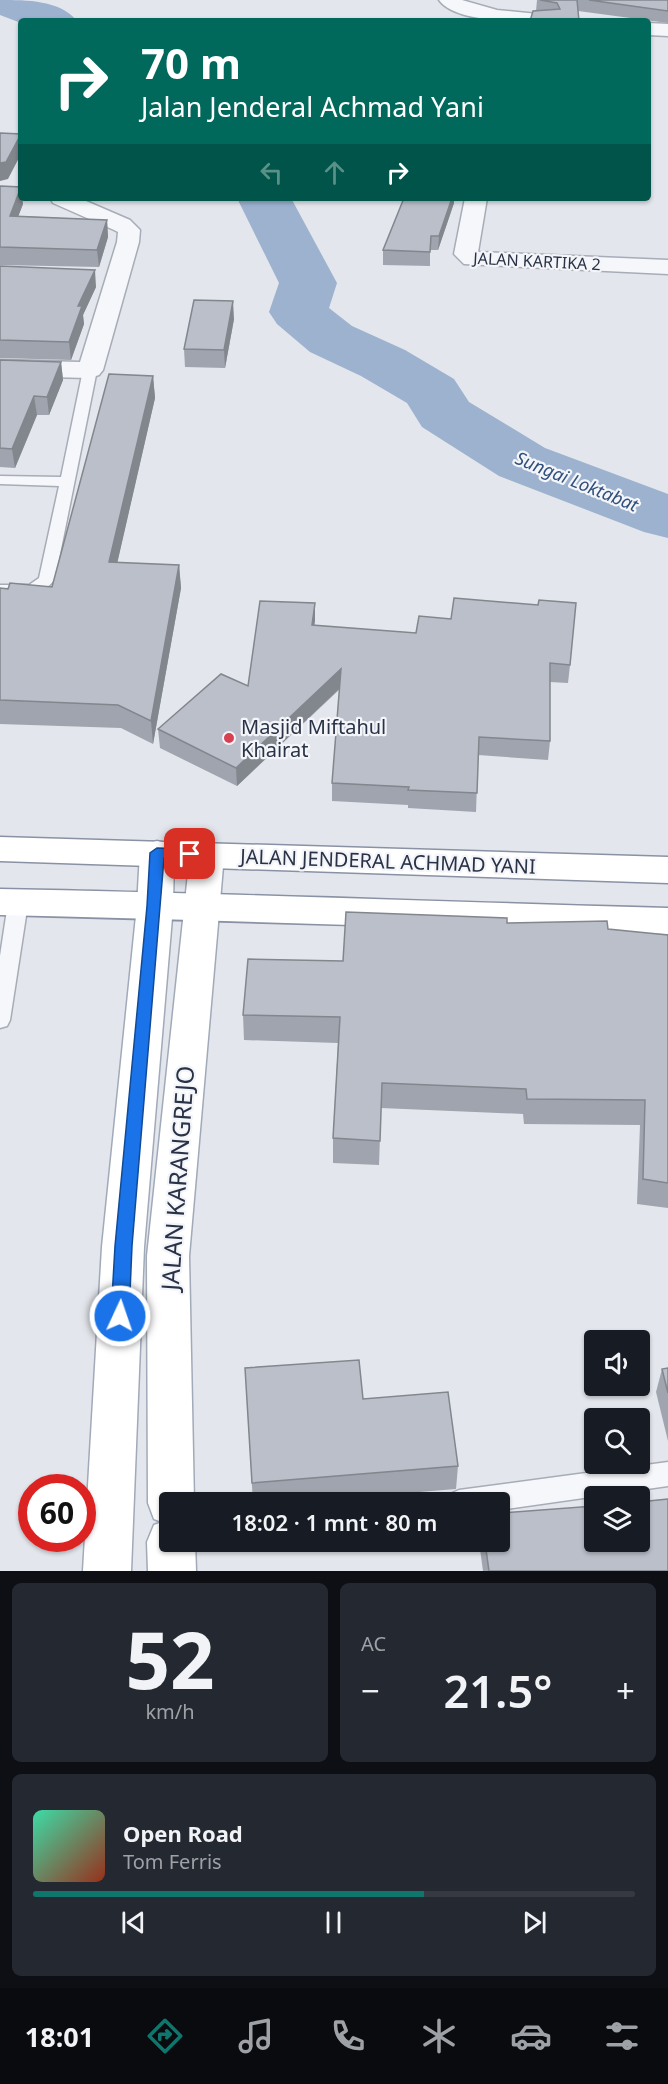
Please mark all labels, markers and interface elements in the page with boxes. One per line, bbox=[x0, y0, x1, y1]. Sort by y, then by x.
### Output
text: 70 m bbox=[141, 34, 241, 91]
icon: right bbox=[42, 42, 120, 120]
text: Jalan Jenderal Achmad Yani bbox=[141, 88, 484, 125]
icon: left bbox=[255, 156, 288, 189]
icon: ahead bbox=[318, 156, 351, 189]
icon: right bbox=[381, 156, 414, 189]
street label: JALAN KARTIKA 2 bbox=[471, 247, 601, 275]
water label: Sungai Loktabat bbox=[512, 445, 643, 517]
place label: Masjid Miftahul Khairat bbox=[241, 713, 386, 763]
marker: Masjid Miftahul Khairat bbox=[222, 731, 236, 745]
pin bbox=[164, 828, 215, 879]
icon: arrive bbox=[173, 837, 206, 870]
street label: JALAN JENDERAL ACHMAD YANI bbox=[238, 842, 536, 880]
street label: JALAN KARANGREJO bbox=[153, 1064, 201, 1294]
position arrow bbox=[88, 1284, 152, 1348]
map controls bbox=[584, 1330, 650, 1552]
button: sound bbox=[584, 1330, 650, 1396]
button: search bbox=[584, 1408, 650, 1474]
speed limit sign: 60 bbox=[18, 1474, 96, 1552]
button: layers bbox=[584, 1486, 650, 1552]
text: 18:02 · 1 mnt · 80 m bbox=[232, 1507, 437, 1537]
text: 52 bbox=[125, 1606, 215, 1712]
text: AC bbox=[361, 1630, 386, 1657]
text: 21.5° bbox=[444, 1660, 552, 1721]
text: − bbox=[361, 1668, 380, 1713]
text: + bbox=[616, 1668, 635, 1713]
text: km/h bbox=[145, 1698, 195, 1725]
text: Open Road bbox=[123, 1818, 243, 1848]
text: Tom Ferris bbox=[123, 1848, 222, 1875]
icon: previous bbox=[117, 1906, 150, 1939]
icon: pause bbox=[317, 1906, 350, 1939]
icon: next bbox=[518, 1906, 551, 1939]
icon: directions bbox=[144, 2015, 186, 2057]
icon: music bbox=[235, 2015, 277, 2057]
icon: phone bbox=[327, 2015, 369, 2057]
icon: climate bbox=[418, 2015, 460, 2057]
icon: car bbox=[510, 2015, 552, 2057]
icon: filters bbox=[601, 2015, 643, 2057]
text: 18:01 bbox=[25, 2018, 94, 2055]

